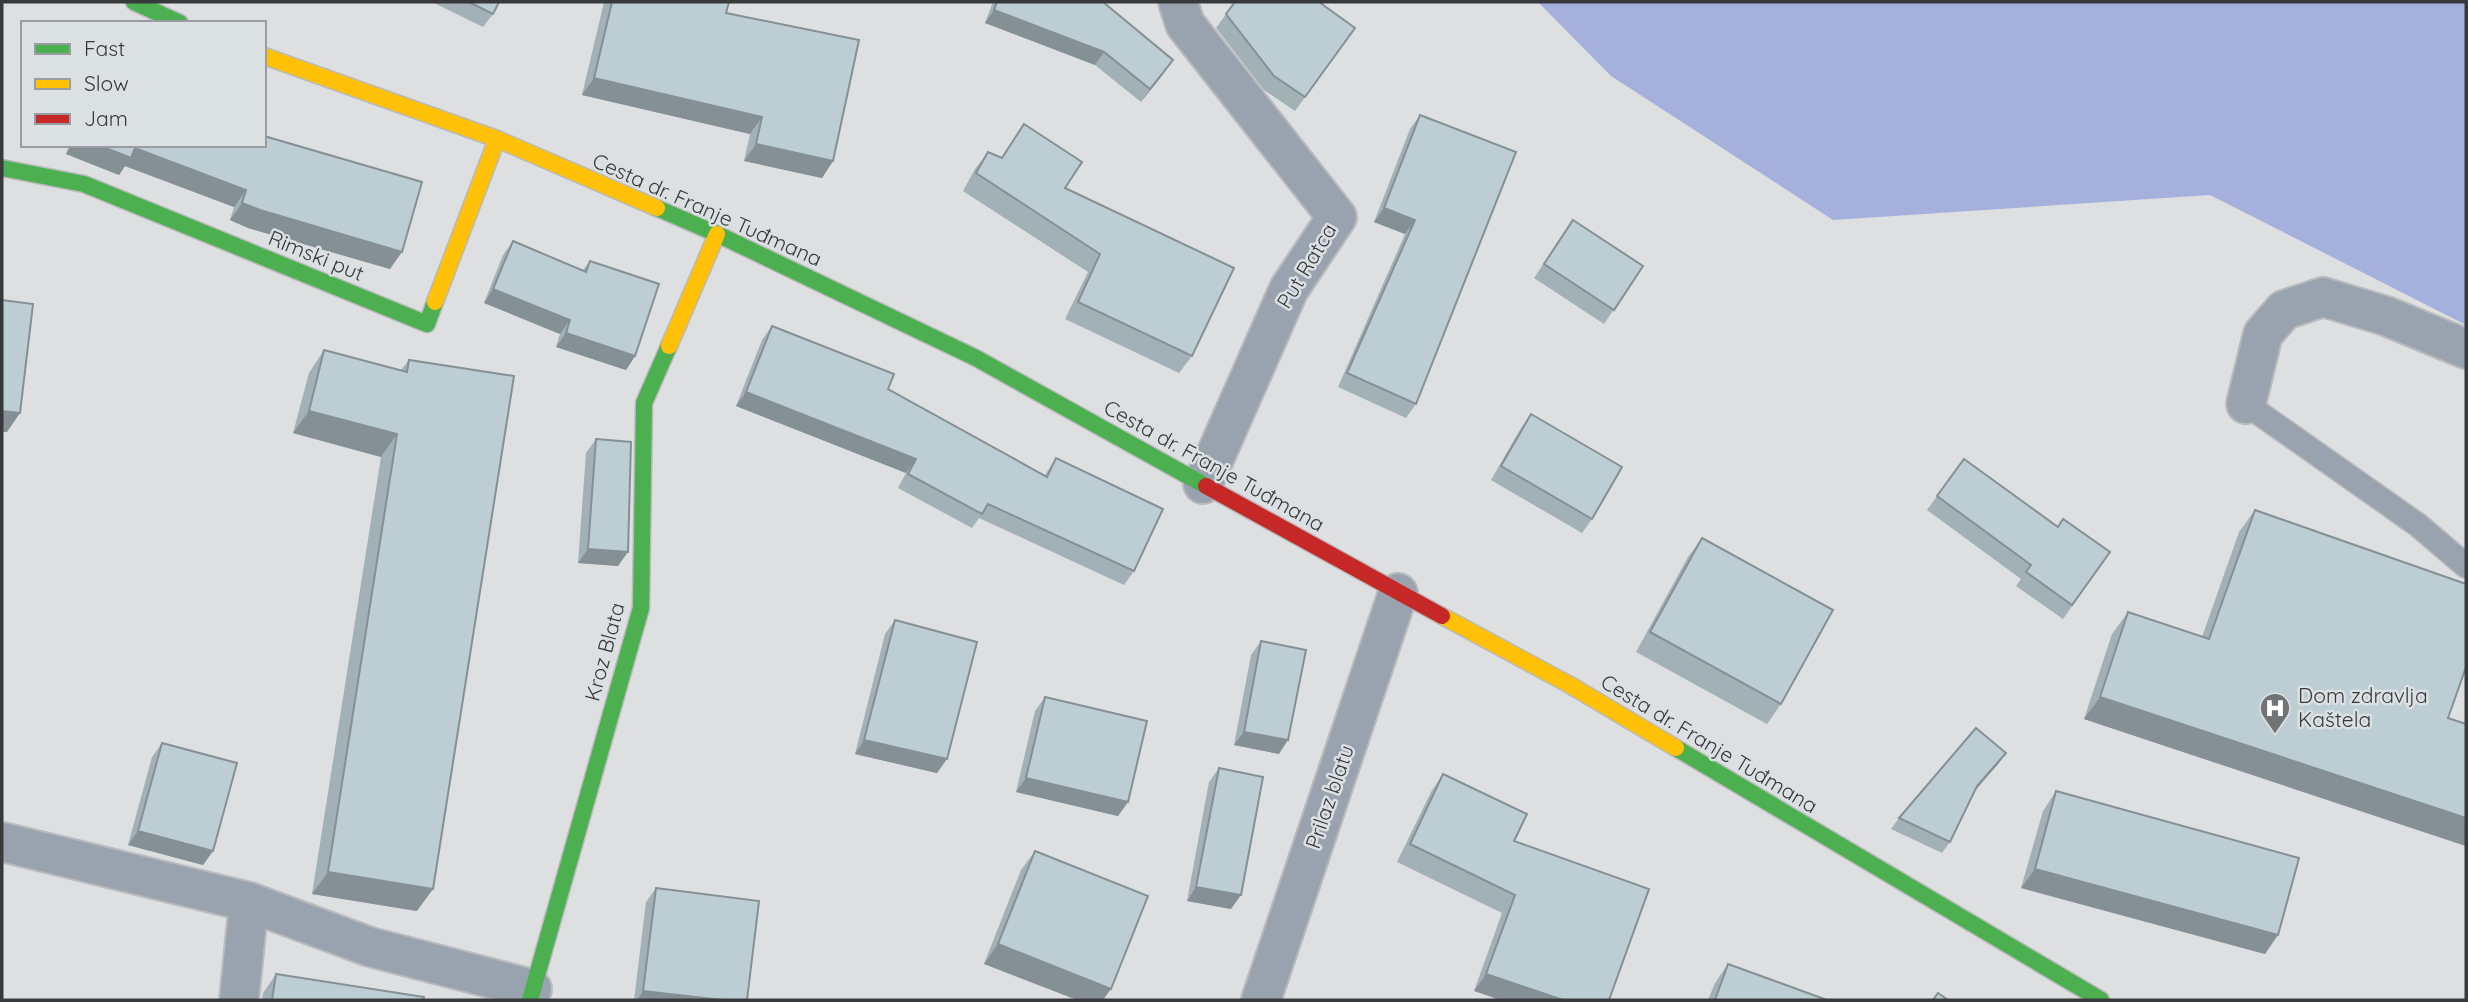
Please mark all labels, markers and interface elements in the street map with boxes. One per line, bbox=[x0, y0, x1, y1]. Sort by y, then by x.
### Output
legend bbox=[21, 21, 266, 147]
text: Fast bbox=[84, 35, 125, 61]
text: Slow bbox=[84, 70, 129, 96]
text: Jam bbox=[84, 105, 128, 131]
street label: Cesta dr. Franje Tuđmana bbox=[589, 147, 826, 271]
street label: Put Ratca bbox=[1271, 218, 1342, 313]
street label: Rimski put bbox=[265, 224, 368, 286]
street label: Cesta dr. Franje Tuđmana bbox=[1100, 394, 1329, 537]
street label: Kroz Blata bbox=[578, 600, 630, 704]
street label: Cesta dr. Franje Tuđmana bbox=[1596, 668, 1823, 818]
place label: Dom zdravlja Kaštela bbox=[2298, 682, 2428, 732]
hospital icon: Dom zdravlja Kaštela bbox=[2258, 691, 2292, 735]
street label: Prilaz blatu bbox=[1299, 741, 1359, 852]

